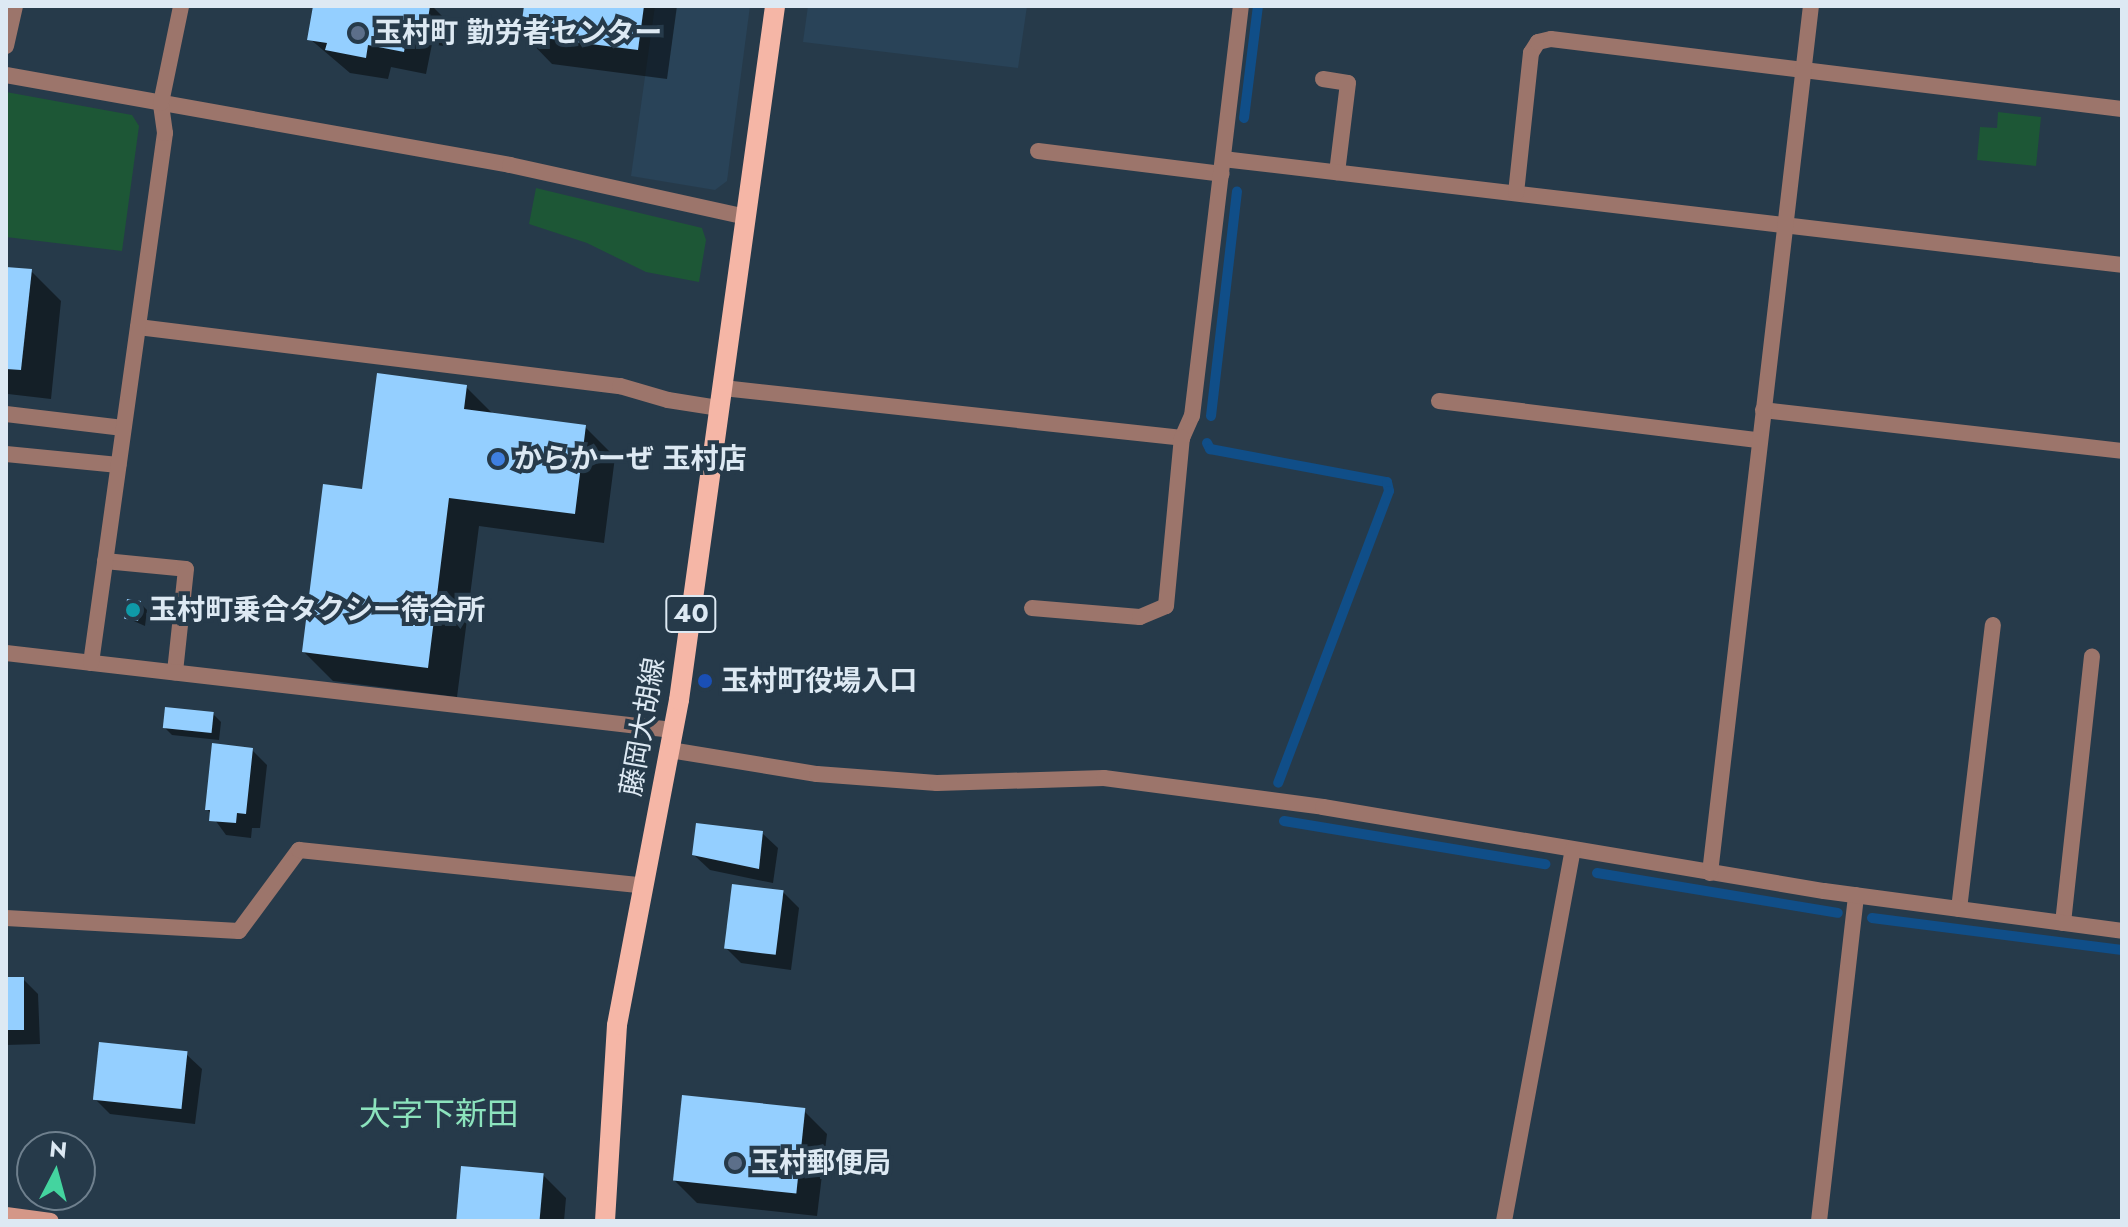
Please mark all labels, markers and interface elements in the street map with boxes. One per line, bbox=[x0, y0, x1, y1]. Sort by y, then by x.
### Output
place label: 玉村町 勤労者センター bbox=[374, 16, 662, 50]
marker: 玉村町 勤労者センター bbox=[349, 24, 367, 42]
place label: からかーぜ 玉村店 bbox=[514, 442, 746, 476]
marker: からかーぜ 玉村店 bbox=[489, 450, 507, 468]
road number: 40 bbox=[665, 592, 717, 636]
place label: 玉村町乗合タクシー待合所 bbox=[149, 593, 485, 627]
marker: 玉村町乗合タクシー待合所 bbox=[124, 601, 142, 619]
street label: 藤岡大胡線 bbox=[614, 655, 672, 799]
place label: 玉村町役場入口 bbox=[721, 664, 917, 698]
marker: 玉村町役場入口 bbox=[696, 672, 714, 690]
district label: 大字下新田 bbox=[359, 1095, 519, 1133]
north arrow bbox=[16, 1131, 96, 1211]
text: N bbox=[48, 1132, 69, 1166]
place label: 玉村郵便局 bbox=[751, 1146, 891, 1180]
marker: 玉村郵便局 bbox=[726, 1154, 744, 1172]

